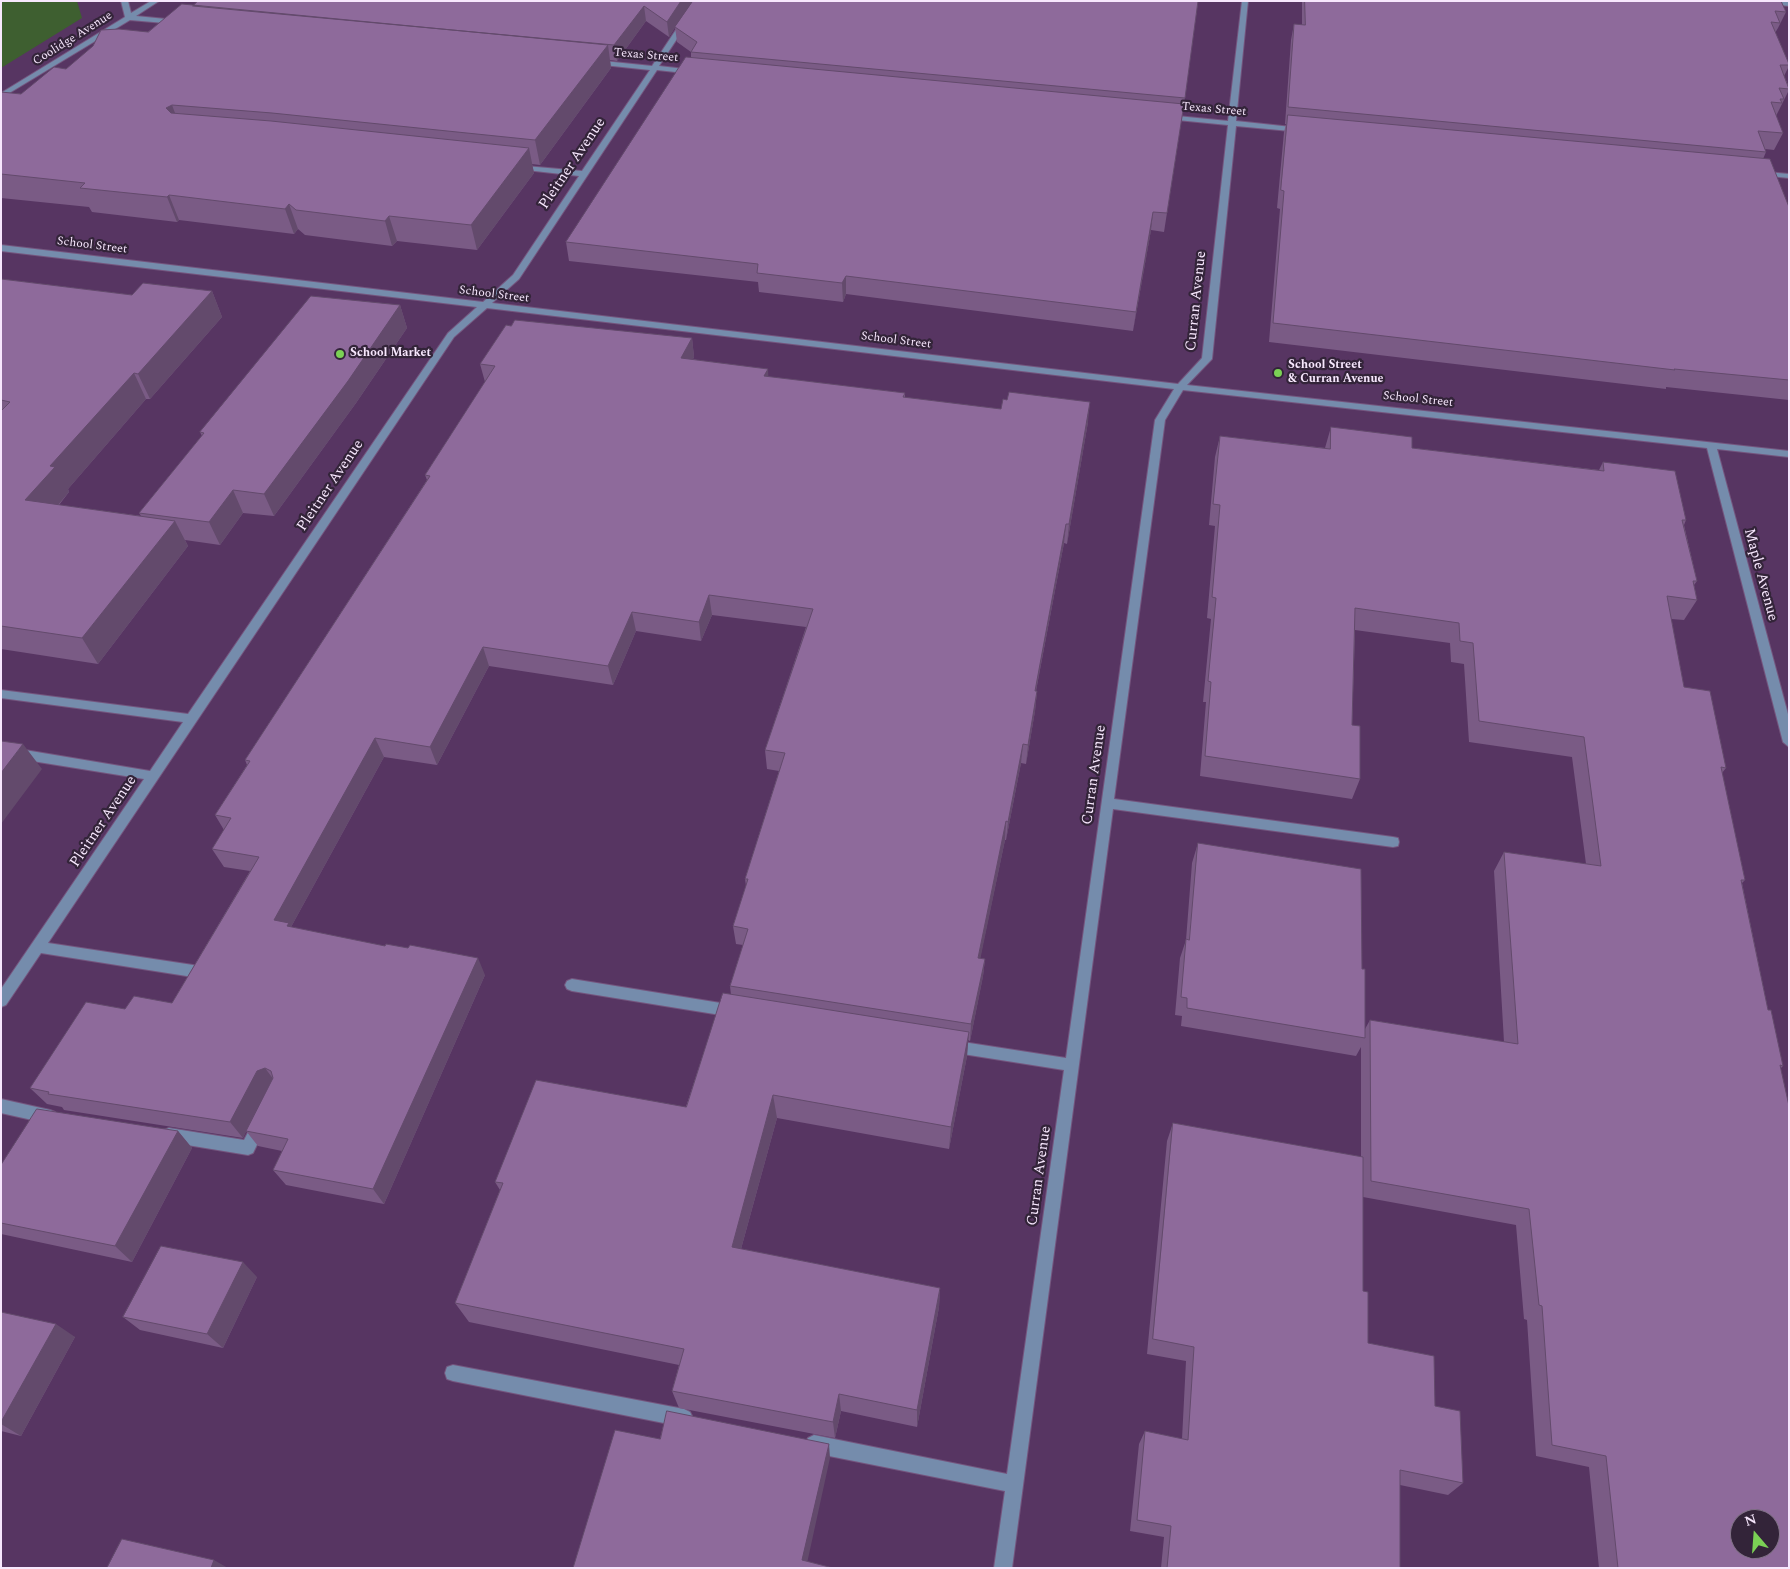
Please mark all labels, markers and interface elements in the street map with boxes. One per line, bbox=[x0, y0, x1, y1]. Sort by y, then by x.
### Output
street label: Coolidge Avenue bbox=[31, 9, 115, 69]
street label: Texas Street bbox=[613, 46, 679, 66]
street label: Texas Street bbox=[1181, 100, 1247, 120]
street label: Pleitner Avenue bbox=[536, 115, 610, 213]
street label: School Street bbox=[56, 235, 128, 257]
street label: Curran Avenue bbox=[1183, 250, 1211, 352]
street label: School Street bbox=[458, 284, 530, 306]
street label: School Street bbox=[860, 330, 932, 352]
place label: School Market bbox=[350, 347, 431, 361]
marker: School Market bbox=[334, 348, 346, 360]
place label: School Street & Curran Avenue bbox=[1288, 359, 1384, 387]
marker: School Street & Curran Avenue bbox=[1272, 367, 1284, 379]
street label: School Street bbox=[1382, 389, 1454, 411]
street label: Pleitner Avenue bbox=[294, 437, 368, 535]
street label: Maple Avenue bbox=[1739, 527, 1781, 623]
street label: Curran Avenue bbox=[1079, 724, 1111, 826]
street label: Pleitner Avenue bbox=[67, 773, 141, 871]
street label: Curran Avenue bbox=[1024, 1125, 1056, 1227]
text: N bbox=[1742, 1508, 1759, 1532]
north arrow bbox=[1730, 1509, 1780, 1559]

